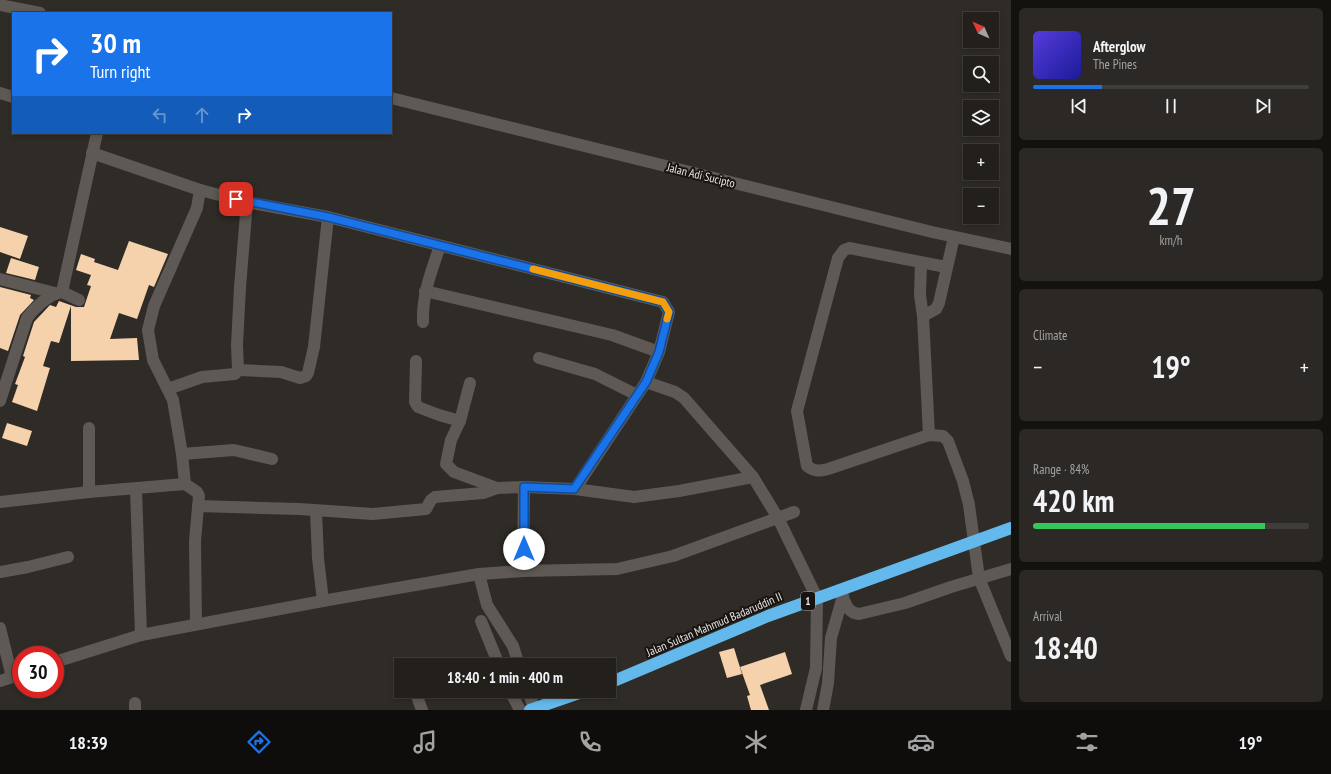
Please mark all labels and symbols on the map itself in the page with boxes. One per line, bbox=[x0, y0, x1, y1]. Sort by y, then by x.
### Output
north arrow bbox=[963, 12, 999, 48]
street label: Jalan Adi Sucipto bbox=[664, 159, 737, 191]
pin bbox=[219, 182, 253, 216]
position arrow bbox=[503, 528, 545, 570]
street label: Jalan Sultan Mahmud Badaruddin II bbox=[643, 589, 784, 660]
road number: 1 bbox=[801, 592, 815, 610]
speed limit sign: 30 bbox=[12, 646, 64, 698]

